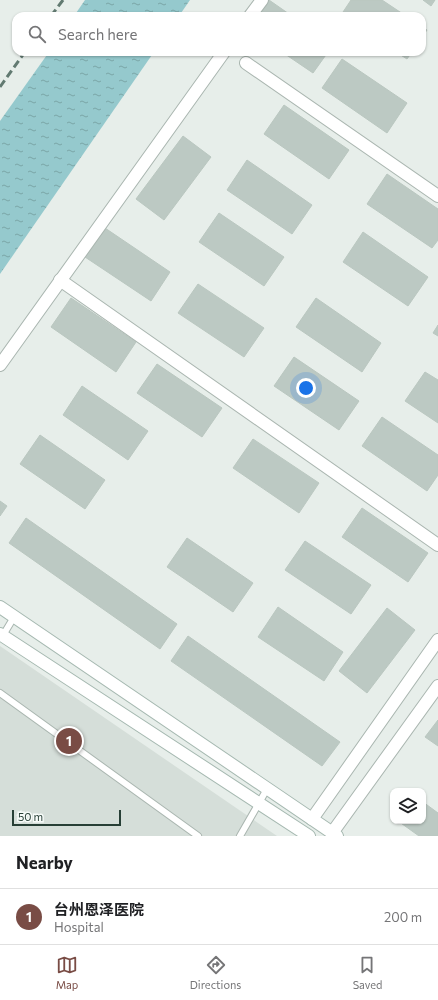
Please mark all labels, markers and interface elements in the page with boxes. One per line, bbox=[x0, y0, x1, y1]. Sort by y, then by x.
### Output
search box bbox=[12, 12, 426, 56]
icon: search bbox=[26, 23, 48, 45]
text: Search here bbox=[58, 25, 137, 43]
your location bbox=[296, 378, 316, 398]
pin: 1 bbox=[56, 726, 82, 756]
map controls bbox=[390, 788, 426, 824]
button: layers bbox=[390, 788, 426, 824]
scale bar bbox=[12, 808, 121, 827]
text: 50 m bbox=[18, 810, 43, 823]
text: Nearby bbox=[16, 852, 73, 873]
text: 台州恩泽医院 bbox=[54, 900, 144, 918]
text: 1 bbox=[26, 909, 32, 925]
text: 200 m bbox=[384, 909, 422, 925]
text: Hospital bbox=[54, 919, 104, 935]
tab: Map bbox=[56, 954, 78, 991]
tab: Directions bbox=[190, 954, 241, 991]
tab: Saved bbox=[353, 954, 382, 991]

